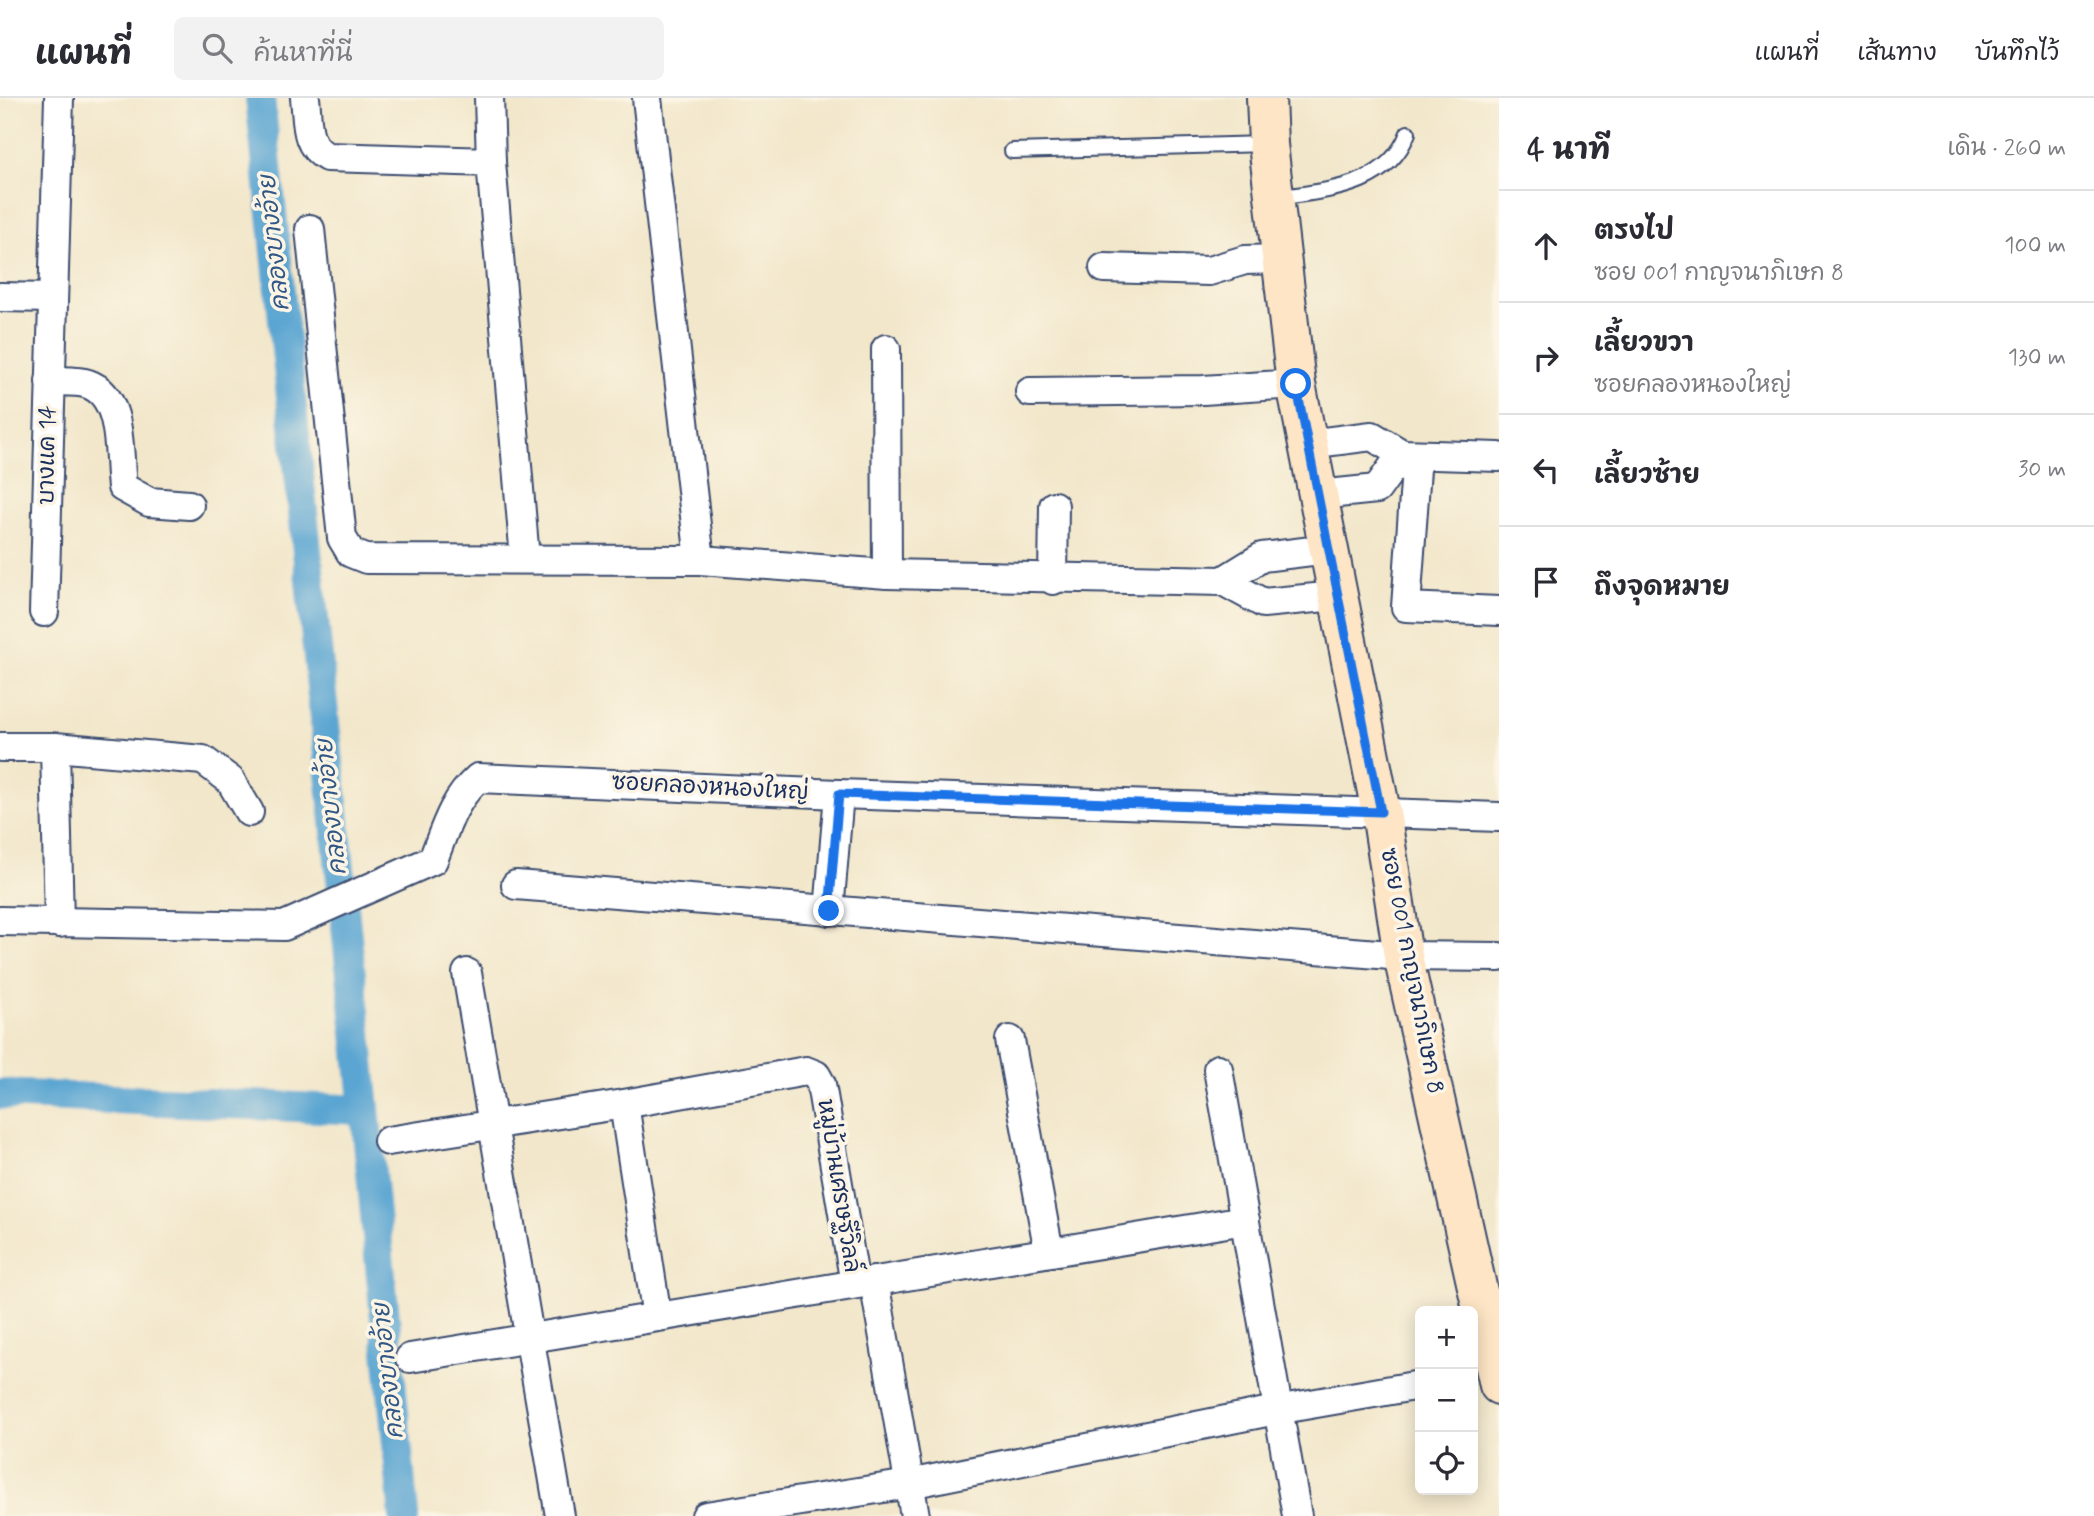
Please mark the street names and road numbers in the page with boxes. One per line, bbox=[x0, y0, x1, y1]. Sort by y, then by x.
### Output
street label: บางแค 14 bbox=[32, 405, 64, 505]
street label: ซอยคลองหนองใหญ่ bbox=[611, 765, 809, 808]
street label: ซอย 001 กาญจนาภิเษก 8 bbox=[1372, 845, 1451, 1097]
street label: หมู่บ้านเศรษฐีวิลล์ bbox=[808, 1097, 869, 1275]

